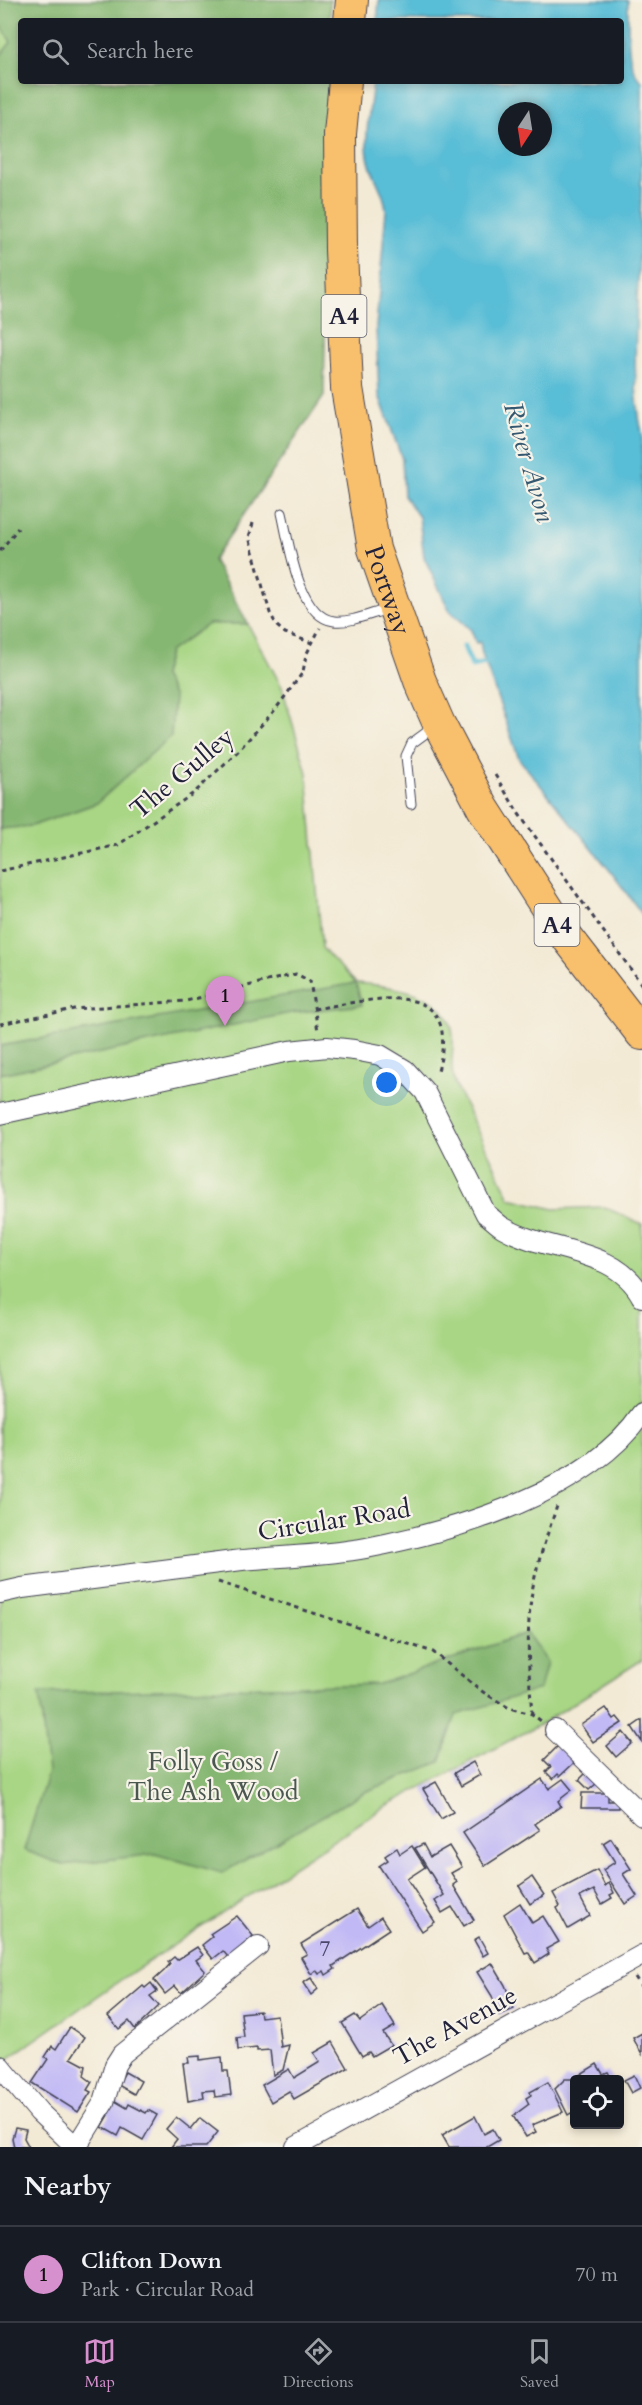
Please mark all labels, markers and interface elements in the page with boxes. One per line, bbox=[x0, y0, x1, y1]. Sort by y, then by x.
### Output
search box bbox=[18, 18, 624, 84]
icon: search bbox=[39, 35, 72, 68]
text: Search here bbox=[87, 36, 194, 66]
north arrow bbox=[498, 102, 552, 156]
road number: A4 bbox=[322, 295, 366, 337]
water label: River Avon bbox=[494, 398, 564, 526]
street label: Portway bbox=[356, 540, 420, 640]
street label: The Gulley bbox=[123, 719, 242, 827]
road number: A4 bbox=[534, 904, 580, 946]
pin: 1 bbox=[206, 976, 244, 1026]
your location bbox=[372, 1068, 401, 1097]
street label: Circular Road bbox=[255, 1491, 413, 1549]
park label: Folly Goss / The Ash Wood bbox=[127, 1744, 299, 1809]
house number: 7 bbox=[319, 1934, 331, 1964]
street label: The Avenue bbox=[387, 1978, 523, 2074]
map controls bbox=[570, 2075, 624, 2129]
button: locate bbox=[570, 2075, 624, 2129]
text: Nearby bbox=[24, 2169, 112, 2204]
text: Clifton Down bbox=[81, 2246, 222, 2276]
text: 1 bbox=[38, 2261, 49, 2288]
text: 70 m bbox=[575, 2261, 618, 2288]
text: Park · Circular Road bbox=[81, 2276, 254, 2303]
tab: Map bbox=[83, 2335, 116, 2393]
tab: Directions bbox=[283, 2335, 353, 2393]
tab: Saved bbox=[520, 2335, 559, 2393]

